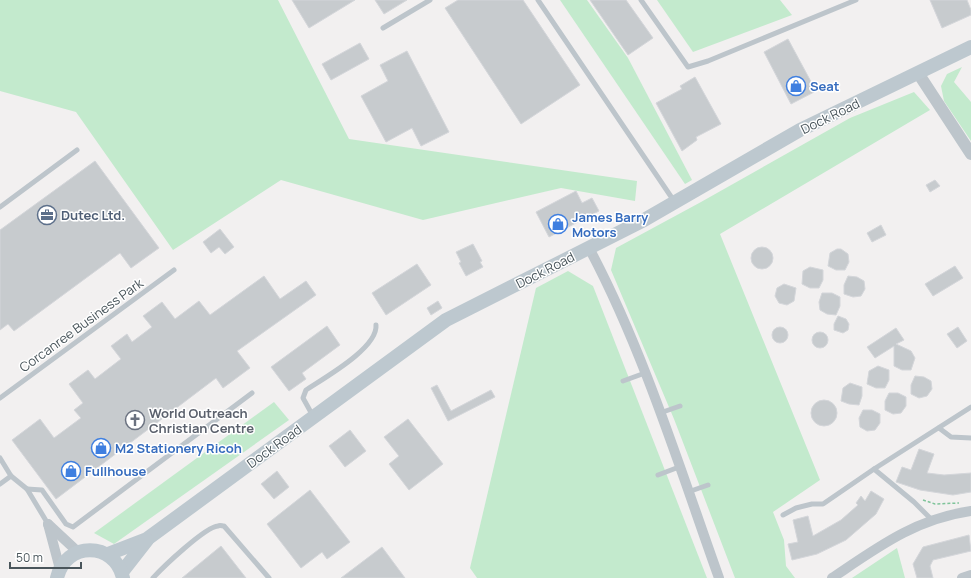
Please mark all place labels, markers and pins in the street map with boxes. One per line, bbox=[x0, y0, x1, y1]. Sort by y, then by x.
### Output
shop icon: Seat bbox=[785, 75, 807, 97]
place label: Seat bbox=[810, 77, 840, 95]
office icon: Dutec Ltd. bbox=[36, 204, 58, 226]
place label: Dutec Ltd. bbox=[61, 206, 125, 224]
place label: James Barry Motors bbox=[572, 208, 649, 241]
shop icon: James Barry Motors bbox=[547, 213, 569, 235]
place label: World Outreach Christian Centre bbox=[149, 404, 254, 437]
church icon: World Outreach Christian Centre bbox=[124, 409, 146, 431]
shop icon: M2 Stationery Ricoh bbox=[90, 437, 112, 459]
place label: M2 Stationery Ricoh bbox=[115, 439, 242, 457]
shop icon: Fullhouse bbox=[60, 460, 82, 482]
place label: Fullhouse bbox=[85, 462, 147, 480]

